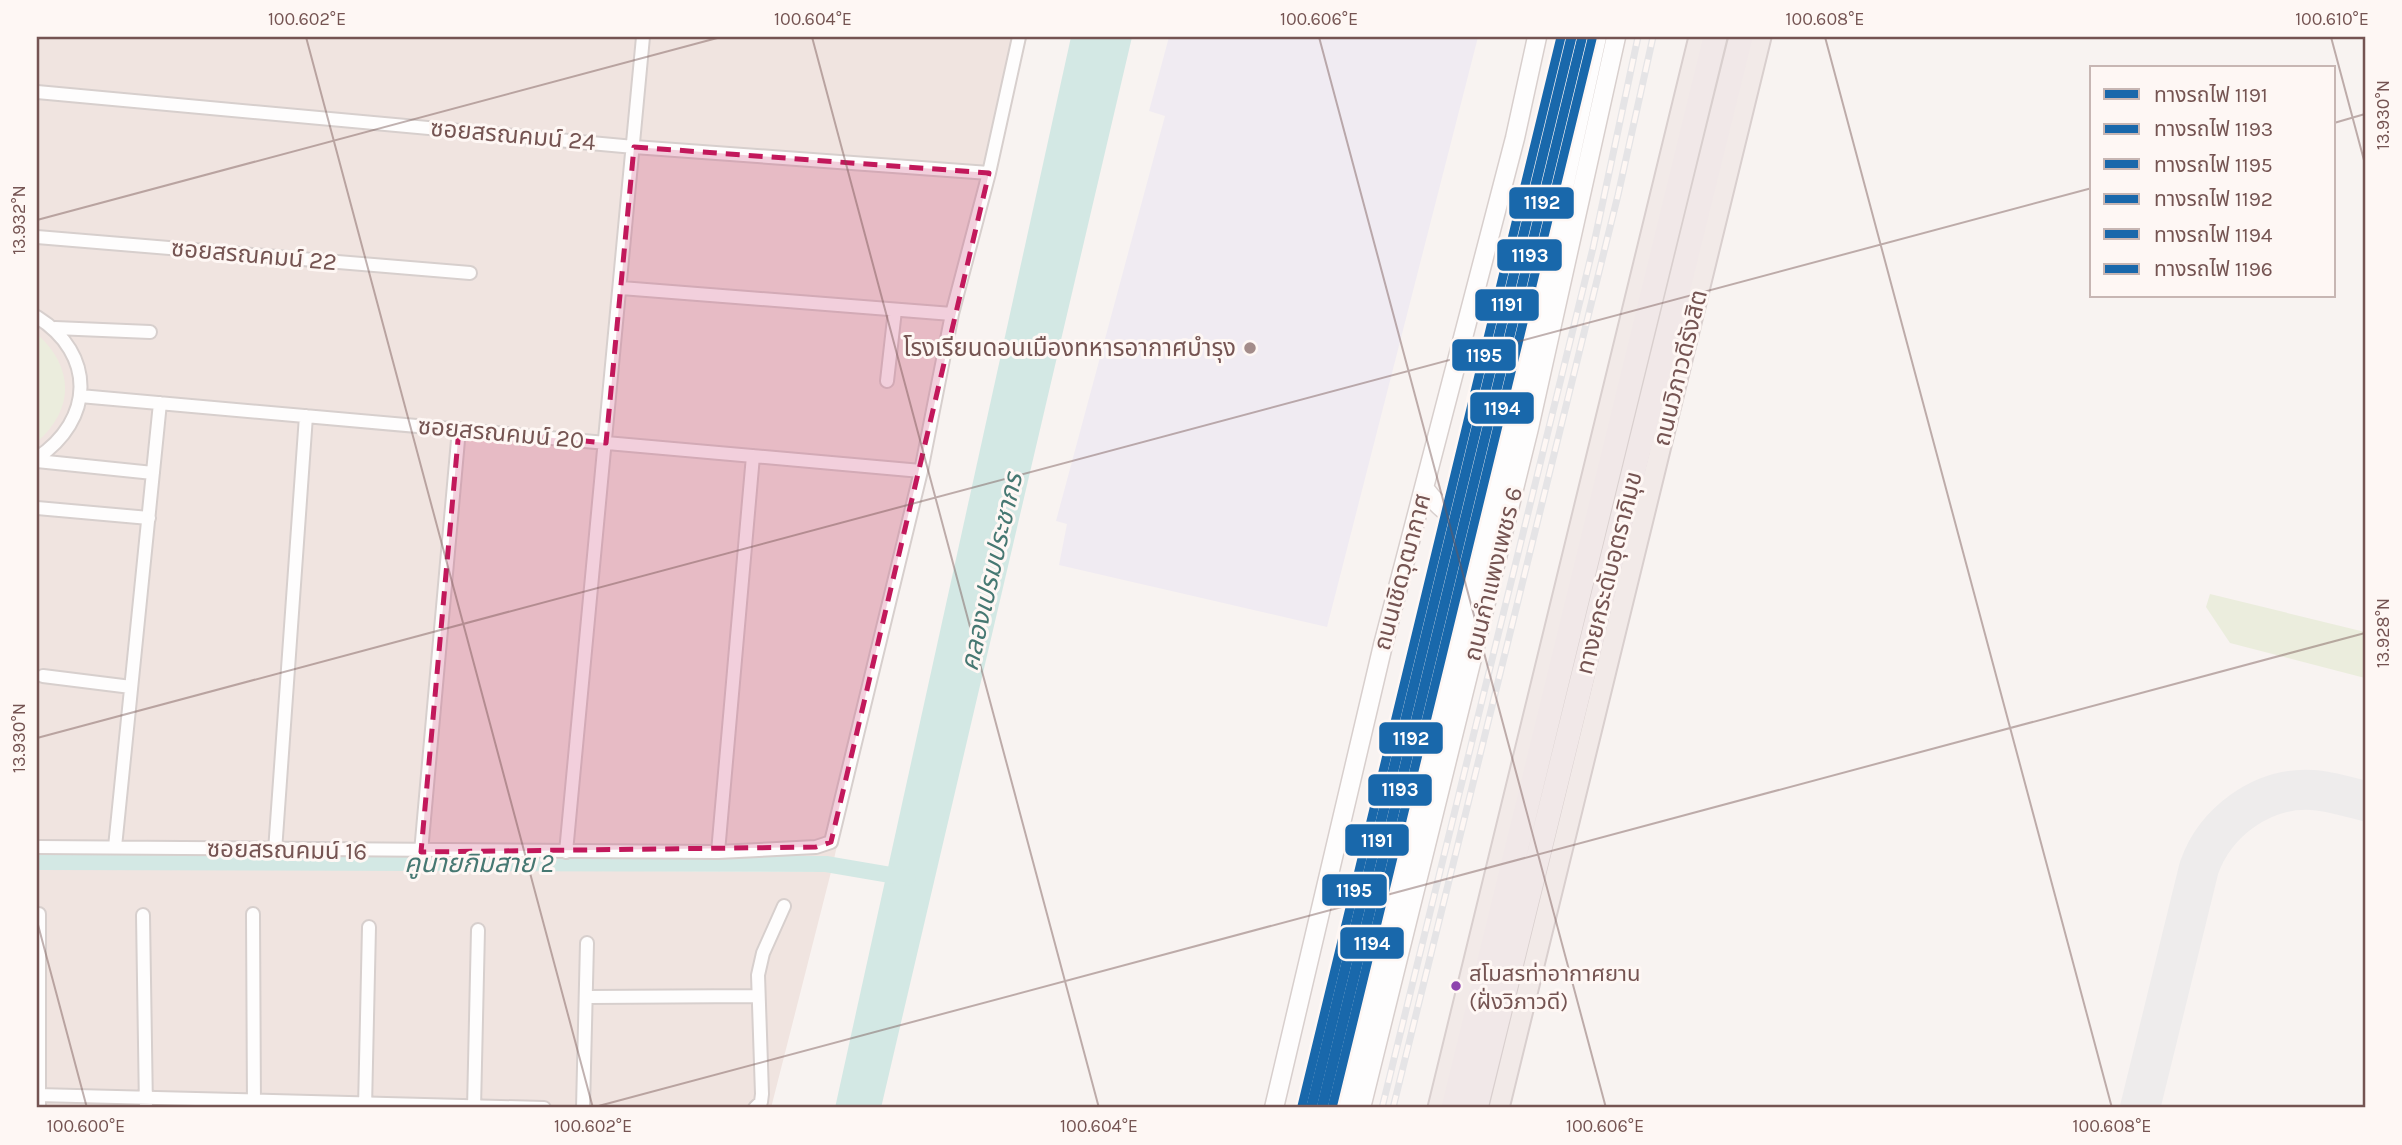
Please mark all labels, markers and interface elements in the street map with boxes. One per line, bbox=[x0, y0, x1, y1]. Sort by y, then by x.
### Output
text: 100.602°E bbox=[268, 8, 346, 30]
text: 100.604°E bbox=[774, 8, 852, 30]
text: 100.606°E bbox=[1280, 8, 1358, 30]
text: 100.608°E bbox=[1786, 8, 1864, 30]
text: 100.610°E bbox=[2295, 8, 2369, 30]
legend bbox=[2090, 66, 2336, 298]
text: 13.930°N bbox=[2372, 80, 2394, 150]
text: ทางรถไฟ 1191 bbox=[2154, 83, 2268, 107]
street label: ซอยสรณคมน์ 24 bbox=[429, 114, 597, 156]
text: ทางรถไฟ 1193 bbox=[2154, 117, 2273, 141]
text: ทางรถไฟ 1195 bbox=[2154, 153, 2273, 177]
text: 13.932°N bbox=[8, 185, 30, 255]
line badge: 1192 bbox=[1508, 186, 1575, 220]
text: ทางรถไฟ 1192 bbox=[2154, 187, 2273, 211]
text: 1192 bbox=[1524, 192, 1560, 214]
text: ทางรถไฟ 1194 bbox=[2154, 223, 2273, 247]
street label: ซอยสรณคมน์ 22 bbox=[170, 234, 338, 276]
line badge: 1193 bbox=[1496, 238, 1563, 272]
text: 1193 bbox=[1512, 245, 1548, 267]
text: ทางรถไฟ 1196 bbox=[2154, 257, 2273, 281]
street label: ถนนวิภาวดีรังสิต bbox=[1647, 287, 1713, 449]
line badge: 1191 bbox=[1474, 288, 1540, 322]
text: 1191 bbox=[1491, 294, 1523, 316]
place label: โรงเรียนดอนเมืองทหารอากาศบำรุง bbox=[903, 334, 1236, 363]
line badge: 1195 bbox=[1451, 338, 1517, 372]
marker: โรงเรียนดอนเมืองทหารอากาศบำรุง bbox=[1242, 340, 1258, 356]
text: 1195 bbox=[1466, 345, 1502, 367]
line badge: 1194 bbox=[1469, 391, 1535, 425]
text: 1194 bbox=[1484, 398, 1521, 420]
street label: ซอยสรณคมน์ 20 bbox=[417, 412, 585, 454]
water label: คลองเปรมประชากร bbox=[954, 468, 1030, 674]
street label: ทางยกระดับอุตราภิมุข bbox=[1570, 469, 1649, 677]
street label: ถนนกำแพงเพชร 6 bbox=[1458, 484, 1528, 664]
street label: ถนนเชิดวุฒากาศ bbox=[1368, 491, 1437, 654]
text: 13.928°N bbox=[2372, 598, 2394, 668]
text: 13.930°N bbox=[8, 703, 30, 773]
line badge: 1192 bbox=[1378, 721, 1444, 755]
text: 1192 bbox=[1393, 728, 1429, 750]
line badge: 1193 bbox=[1367, 773, 1433, 807]
text: 1193 bbox=[1382, 779, 1418, 801]
line badge: 1191 bbox=[1344, 823, 1410, 857]
text: 1191 bbox=[1361, 830, 1393, 852]
street label: ซอยสรณคมน์ 16 bbox=[207, 835, 367, 865]
water label: คูนายกิมสาย 2 bbox=[404, 848, 554, 879]
line badge: 1195 bbox=[1321, 873, 1388, 907]
text: 1195 bbox=[1336, 880, 1372, 902]
line badge: 1194 bbox=[1339, 926, 1405, 960]
text: 1194 bbox=[1354, 933, 1391, 955]
place label: สโมสรท่าอากาศยาน (ฝั่งวิภาวดี) bbox=[1469, 961, 1641, 1015]
marker: สโมสรท่าอากาศยาน (ฝั่งวิภาวดี) bbox=[1449, 979, 1463, 993]
text: 100.600°E bbox=[47, 1115, 125, 1137]
text: 100.602°E bbox=[554, 1115, 632, 1137]
text: 100.604°E bbox=[1060, 1115, 1138, 1137]
text: 100.606°E bbox=[1566, 1115, 1644, 1137]
text: 100.608°E bbox=[2073, 1115, 2151, 1137]

